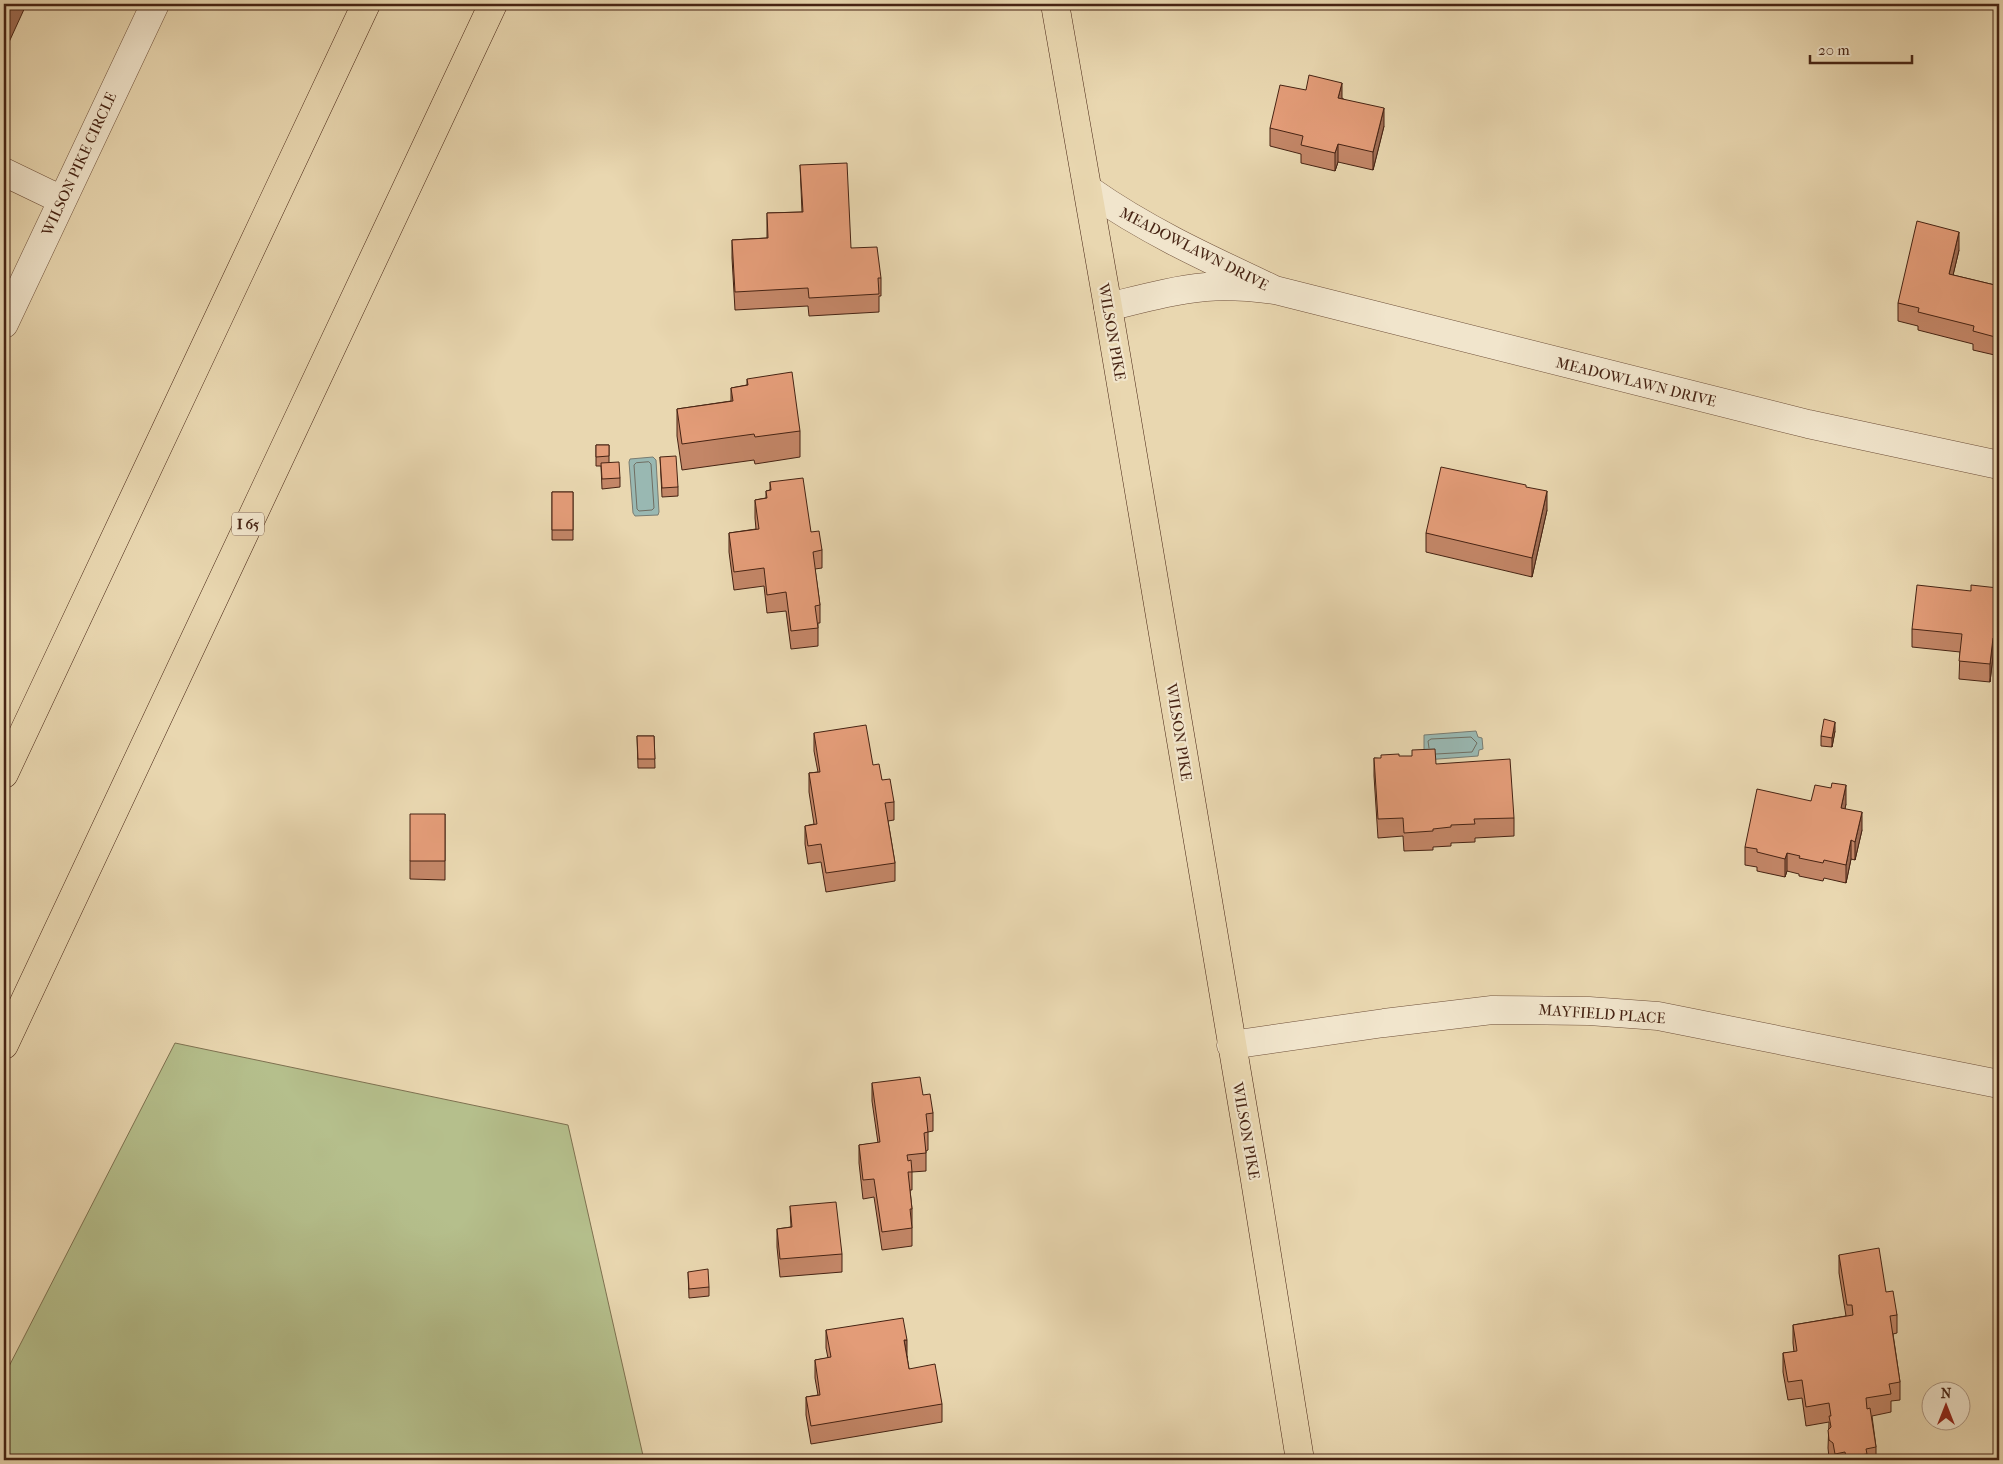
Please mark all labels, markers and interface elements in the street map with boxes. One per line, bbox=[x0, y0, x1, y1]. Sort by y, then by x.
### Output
scale bar bbox=[1810, 32, 1913, 64]
text: 20 m bbox=[1818, 41, 1850, 59]
street label: WILSON PIKE CIRCLE bbox=[37, 89, 120, 240]
street label: MEADOWLAWN DRIVE bbox=[1117, 204, 1271, 294]
street label: WILSON PIKE bbox=[1094, 281, 1129, 382]
street label: MEADOWLAWN DRIVE bbox=[1554, 353, 1718, 411]
road number: I 65 bbox=[232, 512, 264, 536]
street label: WILSON PIKE bbox=[1162, 681, 1196, 782]
street label: MAYFIELD PLACE bbox=[1538, 1001, 1666, 1027]
street label: WILSON PIKE bbox=[1228, 1080, 1263, 1181]
north arrow bbox=[1920, 1382, 1970, 1432]
text: N bbox=[1941, 1385, 1952, 1402]

